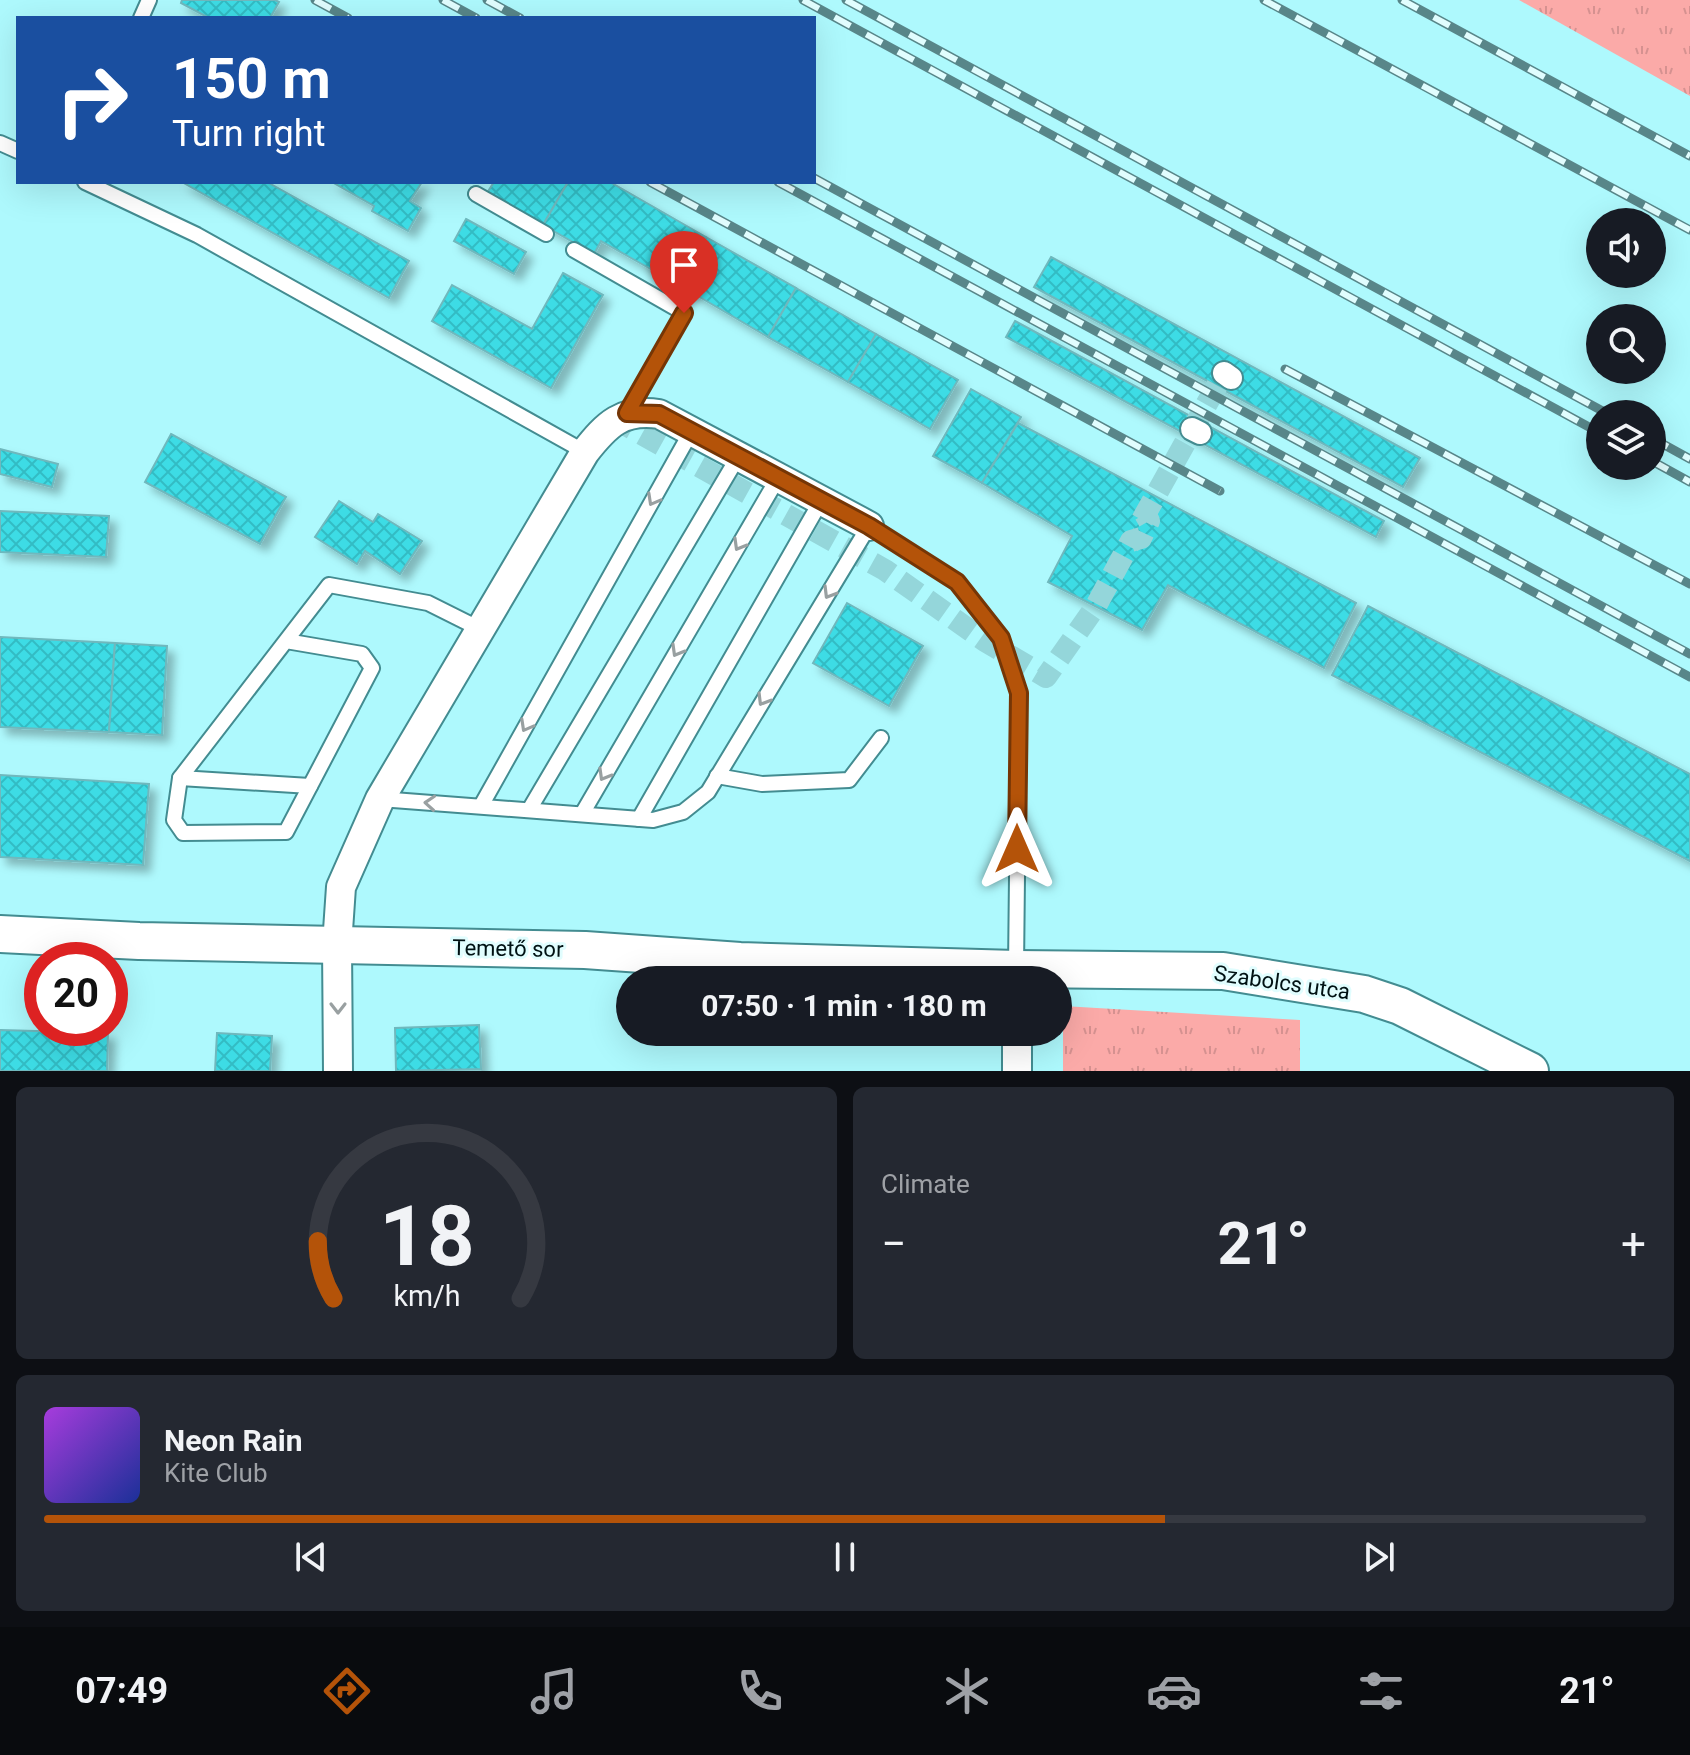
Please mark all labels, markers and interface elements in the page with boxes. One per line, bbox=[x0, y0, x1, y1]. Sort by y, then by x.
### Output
text: 150 m bbox=[172, 46, 331, 112]
icon: right bbox=[40, 48, 144, 152]
text: Turn right bbox=[172, 113, 325, 155]
map controls bbox=[1586, 208, 1666, 480]
button: sound bbox=[1586, 208, 1666, 288]
pin bbox=[650, 231, 718, 313]
icon: arrive bbox=[662, 243, 706, 287]
button: search bbox=[1586, 304, 1666, 384]
button: layers bbox=[1586, 400, 1666, 480]
one-way arrow bbox=[647, 491, 663, 505]
one-way arrow bbox=[733, 537, 749, 551]
one-way arrow bbox=[823, 584, 838, 599]
one-way arrow bbox=[671, 642, 687, 657]
one-way arrow bbox=[758, 691, 773, 706]
one-way arrow bbox=[520, 718, 536, 732]
one-way arrow bbox=[598, 767, 614, 781]
one-way arrow bbox=[423, 795, 436, 812]
position arrow bbox=[975, 807, 1059, 891]
street label: Temető sor bbox=[452, 935, 564, 962]
speed limit sign: 20 bbox=[24, 942, 128, 1046]
street label: Szabolcs utca bbox=[1212, 961, 1352, 1004]
text: 07:50 · 1 min · 180 m bbox=[701, 988, 987, 1023]
one-way arrow bbox=[329, 1002, 347, 1015]
text: Climate bbox=[881, 1169, 970, 1199]
text: 18 bbox=[379, 1188, 474, 1285]
text: 21° bbox=[1217, 1208, 1310, 1279]
text: − bbox=[881, 1218, 906, 1270]
text: + bbox=[1621, 1218, 1646, 1270]
text: km/h bbox=[393, 1279, 460, 1313]
text: Neon Rain bbox=[164, 1423, 303, 1458]
text: Kite Club bbox=[164, 1458, 268, 1488]
icon: previous bbox=[289, 1535, 333, 1579]
icon: pause bbox=[823, 1535, 867, 1579]
icon: next bbox=[1357, 1535, 1401, 1579]
icon: directions bbox=[319, 1663, 375, 1719]
icon: music bbox=[526, 1663, 582, 1719]
icon: phone bbox=[732, 1663, 788, 1719]
icon: climate bbox=[939, 1663, 995, 1719]
icon: car bbox=[1146, 1663, 1202, 1719]
icon: filters bbox=[1353, 1663, 1409, 1719]
text: 07:49 bbox=[75, 1670, 168, 1712]
text: 21° bbox=[1559, 1670, 1615, 1712]

